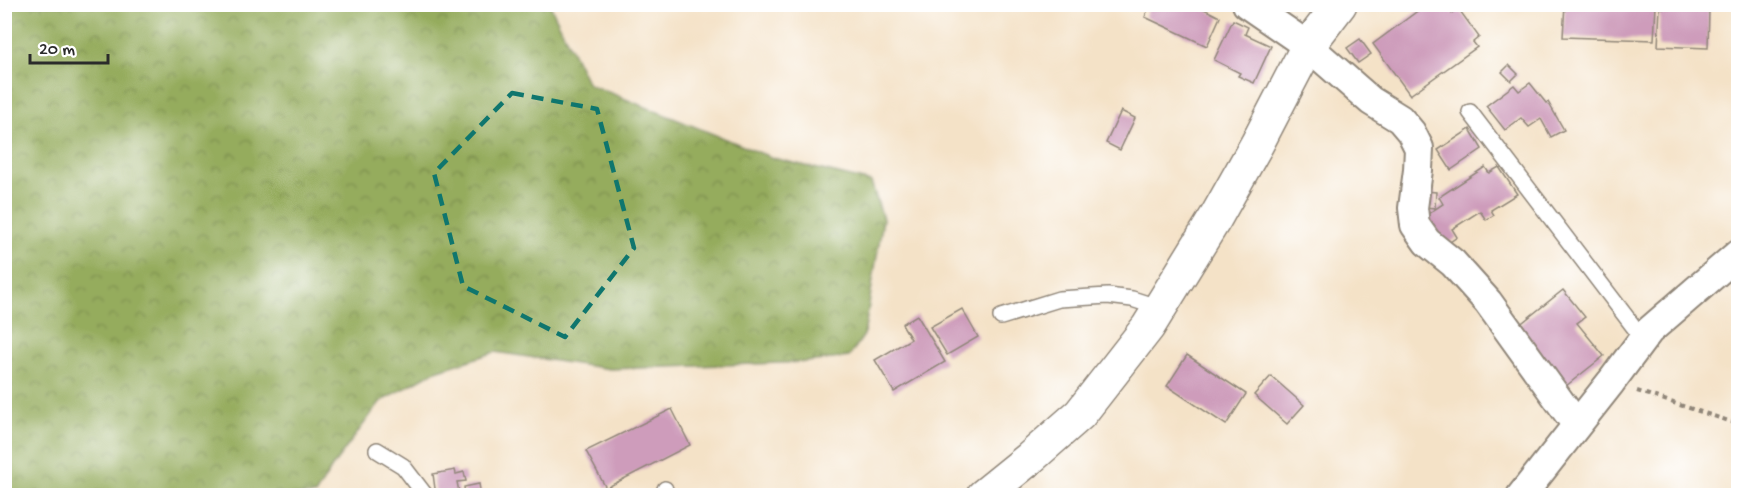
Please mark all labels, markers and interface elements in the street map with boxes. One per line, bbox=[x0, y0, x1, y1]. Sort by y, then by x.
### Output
scale bar bbox=[30, 27, 108, 65]
text: 20 m bbox=[39, 40, 75, 61]

